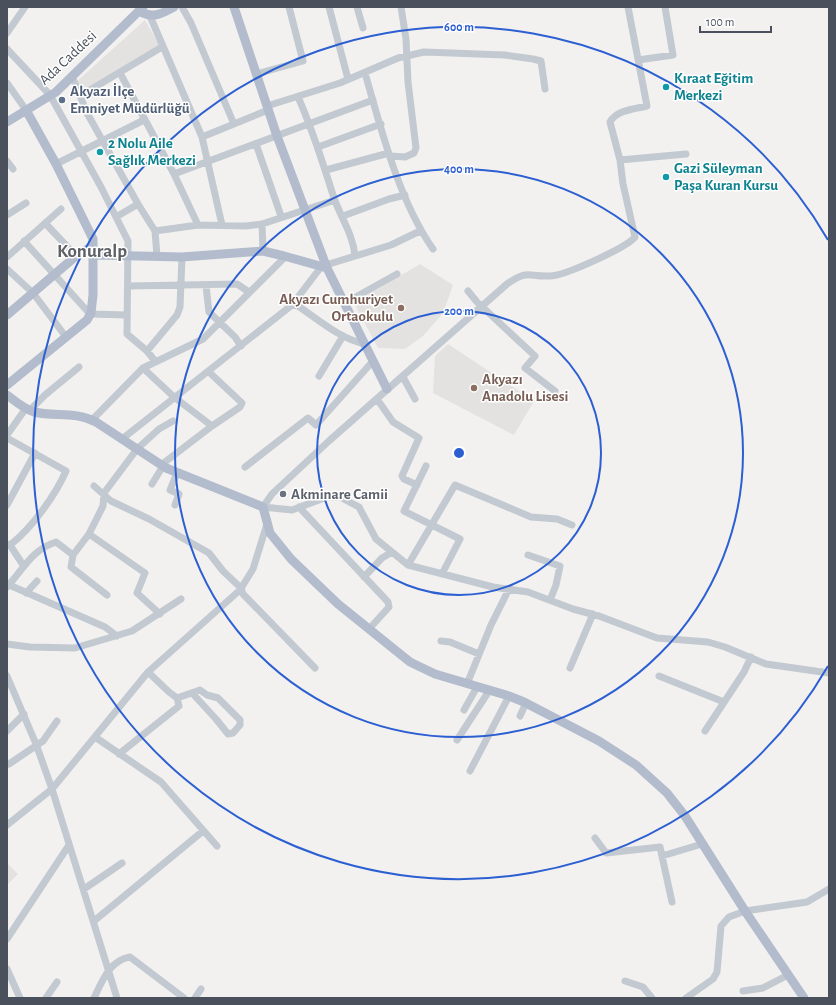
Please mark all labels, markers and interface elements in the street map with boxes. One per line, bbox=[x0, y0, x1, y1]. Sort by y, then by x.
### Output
scale bar bbox=[700, 8, 771, 34]
text: 100 m bbox=[706, 16, 734, 28]
text: 600 m bbox=[444, 21, 474, 33]
street label: Ada Caddesi bbox=[37, 28, 99, 88]
place label: Kıraat Eğitim Merkezi bbox=[674, 71, 753, 103]
marker: Kıraat Eğitim Merkezi bbox=[661, 82, 671, 92]
place label: Akyazı İlçe Emniyet Müdürlüğü bbox=[70, 83, 190, 116]
marker: Akyazı İlçe Emniyet Müdürlüğü bbox=[57, 95, 67, 105]
place label: 2 Nolu Aile Sağlık Merkezi bbox=[108, 136, 196, 168]
marker: 2 Nolu Aile Sağlık Merkezi bbox=[95, 147, 105, 157]
place label: Gazi Süleyman Paşa Kuran Kursu bbox=[674, 161, 778, 193]
text: 400 m bbox=[444, 163, 474, 175]
marker: Gazi Süleyman Paşa Kuran Kursu bbox=[661, 172, 671, 182]
district label: Konuralp bbox=[57, 242, 127, 261]
place label: Akyazı Cumhuriyet Ortaokulu bbox=[279, 292, 393, 324]
marker: Akyazı Cumhuriyet Ortaokulu bbox=[396, 303, 406, 313]
text: 200 m bbox=[444, 305, 474, 317]
place label: Akyazı Anadolu Lisesi bbox=[482, 372, 568, 404]
marker: Akyazı Anadolu Lisesi bbox=[469, 383, 479, 393]
centre of rings bbox=[452, 446, 466, 460]
place label: Akminare Camii bbox=[291, 487, 388, 502]
marker: Akminare Camii bbox=[278, 489, 288, 499]

